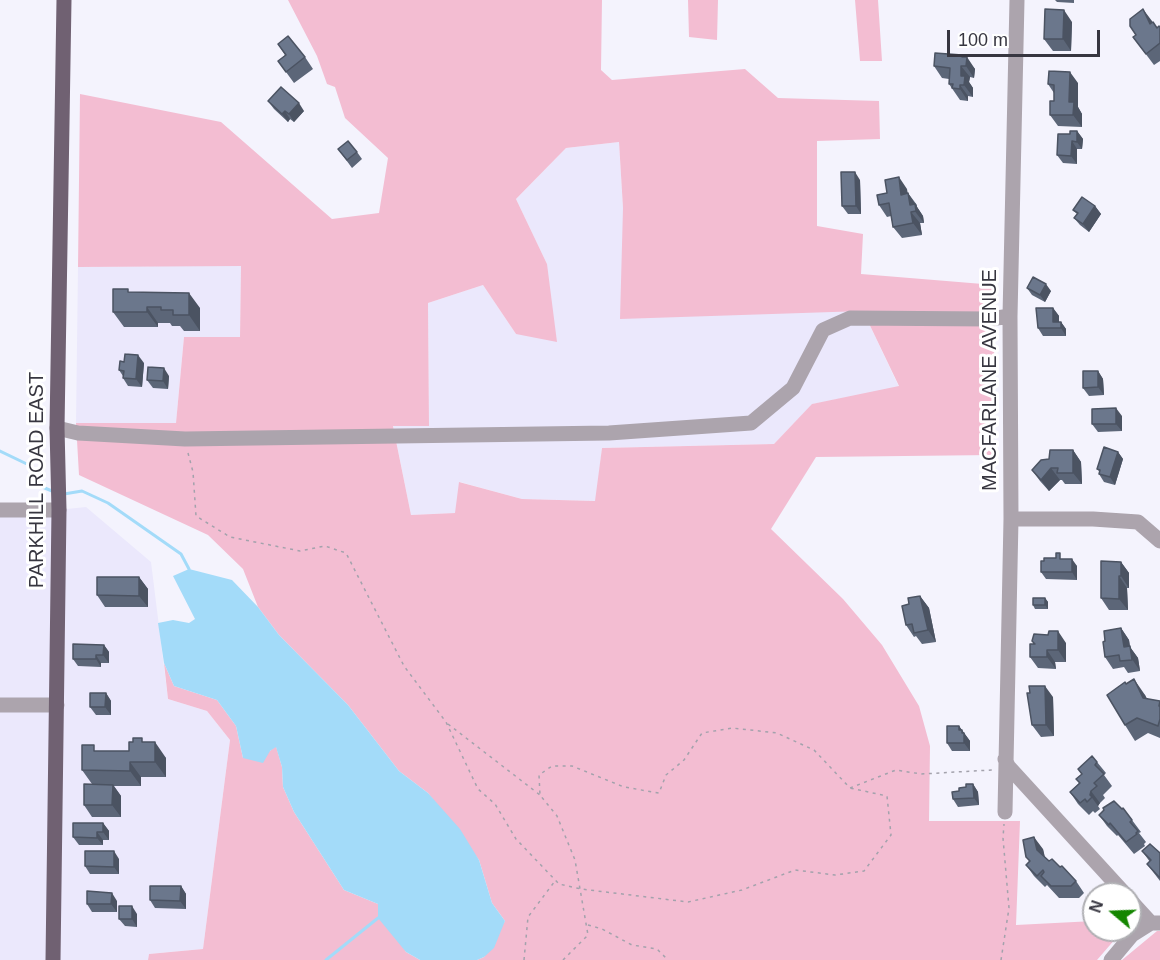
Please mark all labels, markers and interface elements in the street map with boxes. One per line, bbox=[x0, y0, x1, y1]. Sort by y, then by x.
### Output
scale bar bbox=[950, 18, 1103, 56]
text: 100 m bbox=[958, 30, 1008, 50]
street label: MACFARLANE AVENUE bbox=[978, 269, 1002, 491]
street label: PARKHILL ROAD EAST bbox=[25, 372, 49, 588]
north arrow bbox=[1082, 882, 1142, 942]
text: N bbox=[1086, 898, 1106, 915]

